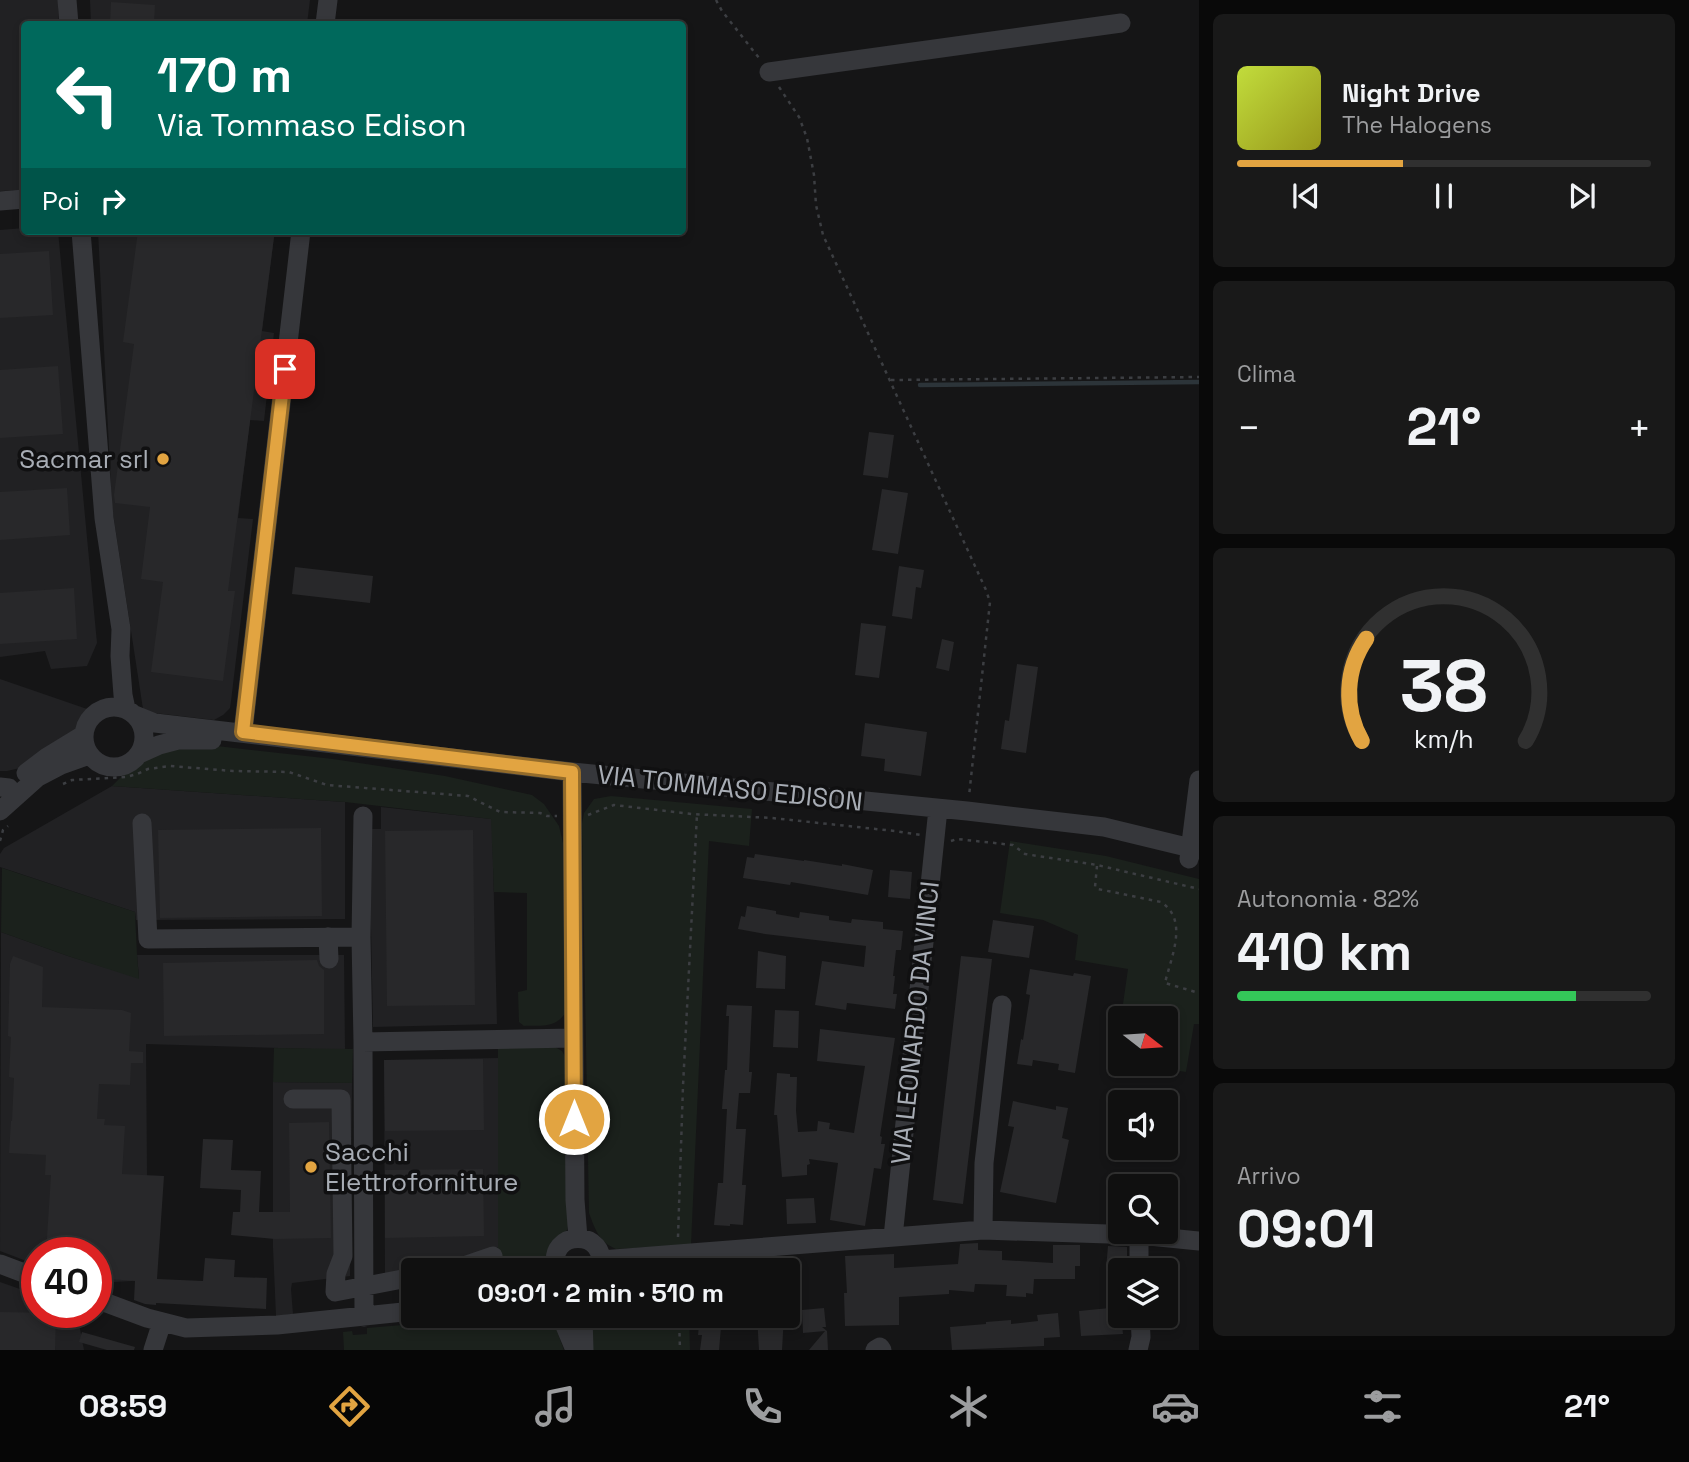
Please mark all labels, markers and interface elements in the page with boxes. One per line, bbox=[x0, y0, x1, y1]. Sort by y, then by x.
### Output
text: 170 m bbox=[157, 44, 292, 106]
icon: left bbox=[42, 49, 133, 140]
text: Night Drive bbox=[1342, 76, 1480, 110]
text: Via Tommaso Edison bbox=[157, 105, 467, 145]
text: The Halogens bbox=[1342, 110, 1492, 140]
icon: previous bbox=[1287, 177, 1325, 215]
icon: pause bbox=[1425, 177, 1463, 215]
icon: next bbox=[1563, 177, 1601, 215]
icon: right bbox=[94, 182, 132, 220]
text: Poi bbox=[42, 184, 80, 218]
pin bbox=[255, 339, 315, 399]
icon: arrive bbox=[266, 350, 304, 388]
text: Clima bbox=[1237, 359, 1296, 389]
text: 21° bbox=[1407, 394, 1481, 460]
text: − bbox=[1237, 404, 1261, 452]
text: + bbox=[1627, 404, 1651, 452]
place label: Sacmar srl bbox=[19, 442, 149, 476]
marker: Sacmar srl bbox=[155, 451, 171, 467]
text: 38 bbox=[1400, 639, 1488, 732]
text: km/h bbox=[1414, 723, 1474, 755]
street label: VIA TOMMASO EDISON bbox=[596, 757, 864, 819]
street label: VIA LEONARDO DA VINCI bbox=[883, 880, 947, 1166]
text: Autonomia · 82% bbox=[1237, 884, 1419, 914]
text: 410 km bbox=[1237, 919, 1412, 985]
north arrow bbox=[1108, 1006, 1178, 1076]
map controls bbox=[1108, 1006, 1178, 1328]
position arrow bbox=[537, 1082, 611, 1156]
button: sound bbox=[1108, 1090, 1178, 1160]
place label: Sacchi Elettroforniture bbox=[325, 1135, 518, 1199]
marker: Sacchi Elettroforniture bbox=[303, 1159, 319, 1175]
text: Arrivo bbox=[1237, 1161, 1301, 1191]
button: search bbox=[1108, 1174, 1178, 1244]
text: 09:01 bbox=[1237, 1196, 1376, 1262]
speed limit sign: 40 bbox=[21, 1237, 112, 1328]
button: layers bbox=[1108, 1258, 1178, 1328]
text: 09:01 · 2 min · 510 m bbox=[477, 1276, 724, 1310]
icon: directions bbox=[325, 1382, 374, 1431]
icon: music bbox=[531, 1382, 580, 1431]
icon: phone bbox=[738, 1382, 787, 1431]
icon: climate bbox=[944, 1382, 993, 1431]
icon: car bbox=[1151, 1382, 1200, 1431]
icon: filters bbox=[1358, 1382, 1407, 1431]
text: 08:59 bbox=[79, 1386, 167, 1426]
text: 21° bbox=[1564, 1386, 1610, 1426]

